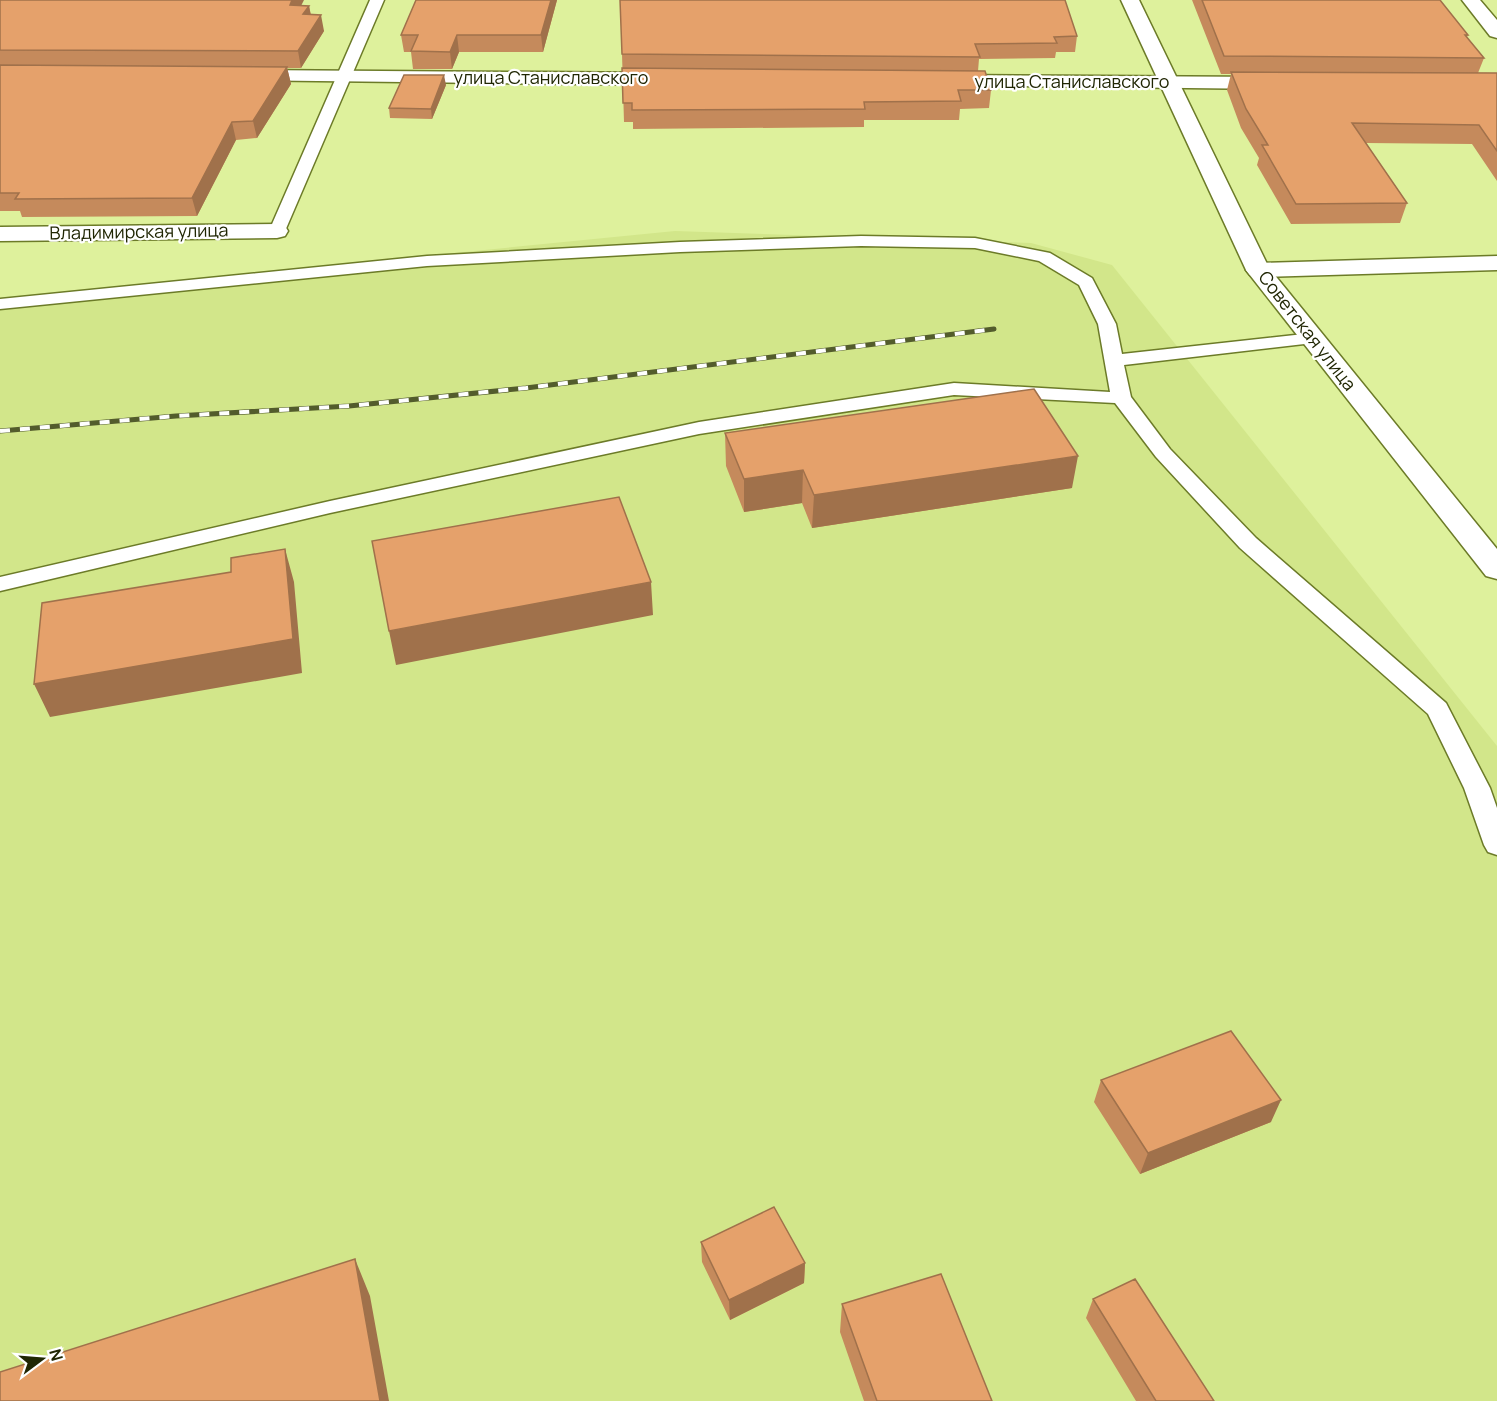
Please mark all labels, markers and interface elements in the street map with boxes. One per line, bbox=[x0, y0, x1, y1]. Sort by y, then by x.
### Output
street label: улица Станиславского bbox=[454, 65, 648, 89]
street label: улица Станиславского bbox=[975, 69, 1169, 93]
street label: Владимирская улица bbox=[49, 217, 229, 245]
street label: Советская улица bbox=[1253, 266, 1362, 395]
north arrow bbox=[12, 1329, 72, 1389]
text: N bbox=[44, 1346, 69, 1363]

